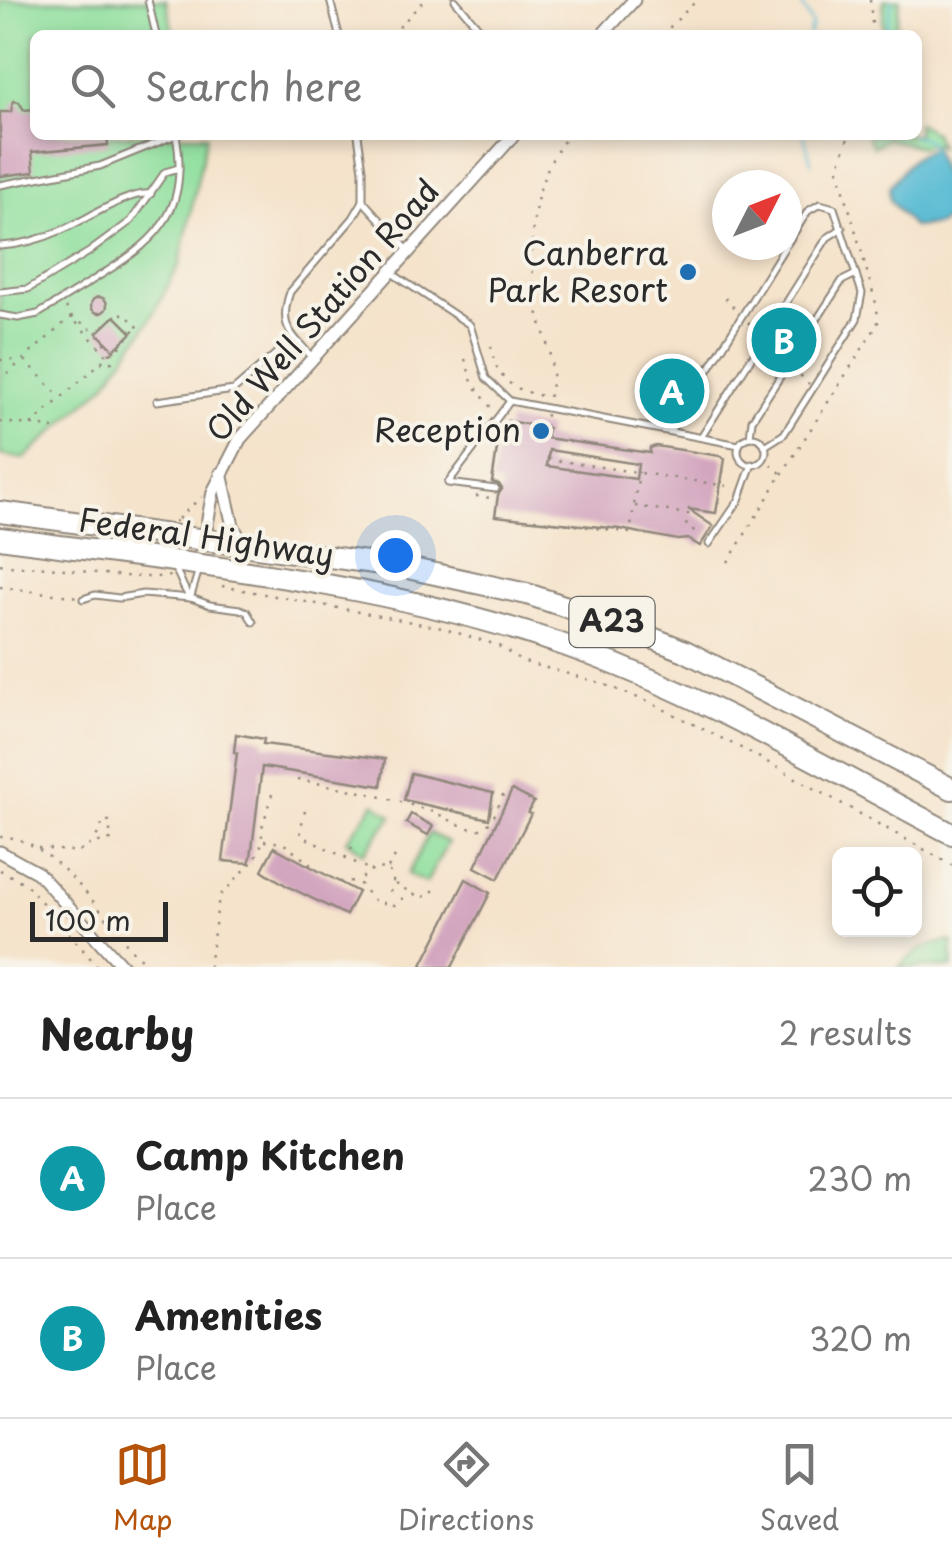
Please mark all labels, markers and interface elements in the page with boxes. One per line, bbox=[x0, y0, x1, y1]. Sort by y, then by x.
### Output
search box bbox=[30, 30, 922, 140]
text: Search here bbox=[145, 57, 362, 114]
icon: search bbox=[65, 58, 120, 113]
street label: Old Well Station Road bbox=[193, 168, 449, 452]
north arrow bbox=[712, 170, 802, 260]
place label: Canberra Park Resort bbox=[488, 228, 668, 313]
marker: Canberra Park Resort bbox=[677, 261, 699, 283]
pin: B bbox=[752, 302, 816, 378]
pin: A bbox=[640, 354, 704, 428]
place label: Reception bbox=[374, 405, 521, 453]
marker: Reception bbox=[530, 420, 552, 442]
street label: Federal Highway bbox=[76, 494, 337, 578]
your location bbox=[370, 530, 421, 581]
road number: A23 bbox=[570, 597, 654, 647]
map controls bbox=[832, 847, 922, 937]
button: locate bbox=[832, 847, 922, 937]
scale bar bbox=[30, 897, 168, 941]
text: 100 m bbox=[45, 898, 131, 941]
text: Nearby bbox=[40, 1001, 194, 1064]
text: 2 results bbox=[779, 1008, 912, 1056]
text: Camp Kitchen bbox=[135, 1126, 405, 1183]
text: A bbox=[60, 1154, 85, 1202]
text: 230 m bbox=[807, 1154, 912, 1202]
text: Place bbox=[135, 1183, 217, 1231]
text: Amenities bbox=[135, 1286, 323, 1343]
text: B bbox=[62, 1314, 83, 1362]
text: 320 m bbox=[809, 1314, 912, 1362]
text: Place bbox=[135, 1343, 217, 1391]
tab: Map bbox=[113, 1437, 173, 1540]
tab: Directions bbox=[398, 1437, 534, 1540]
tab: Saved bbox=[760, 1437, 839, 1540]

